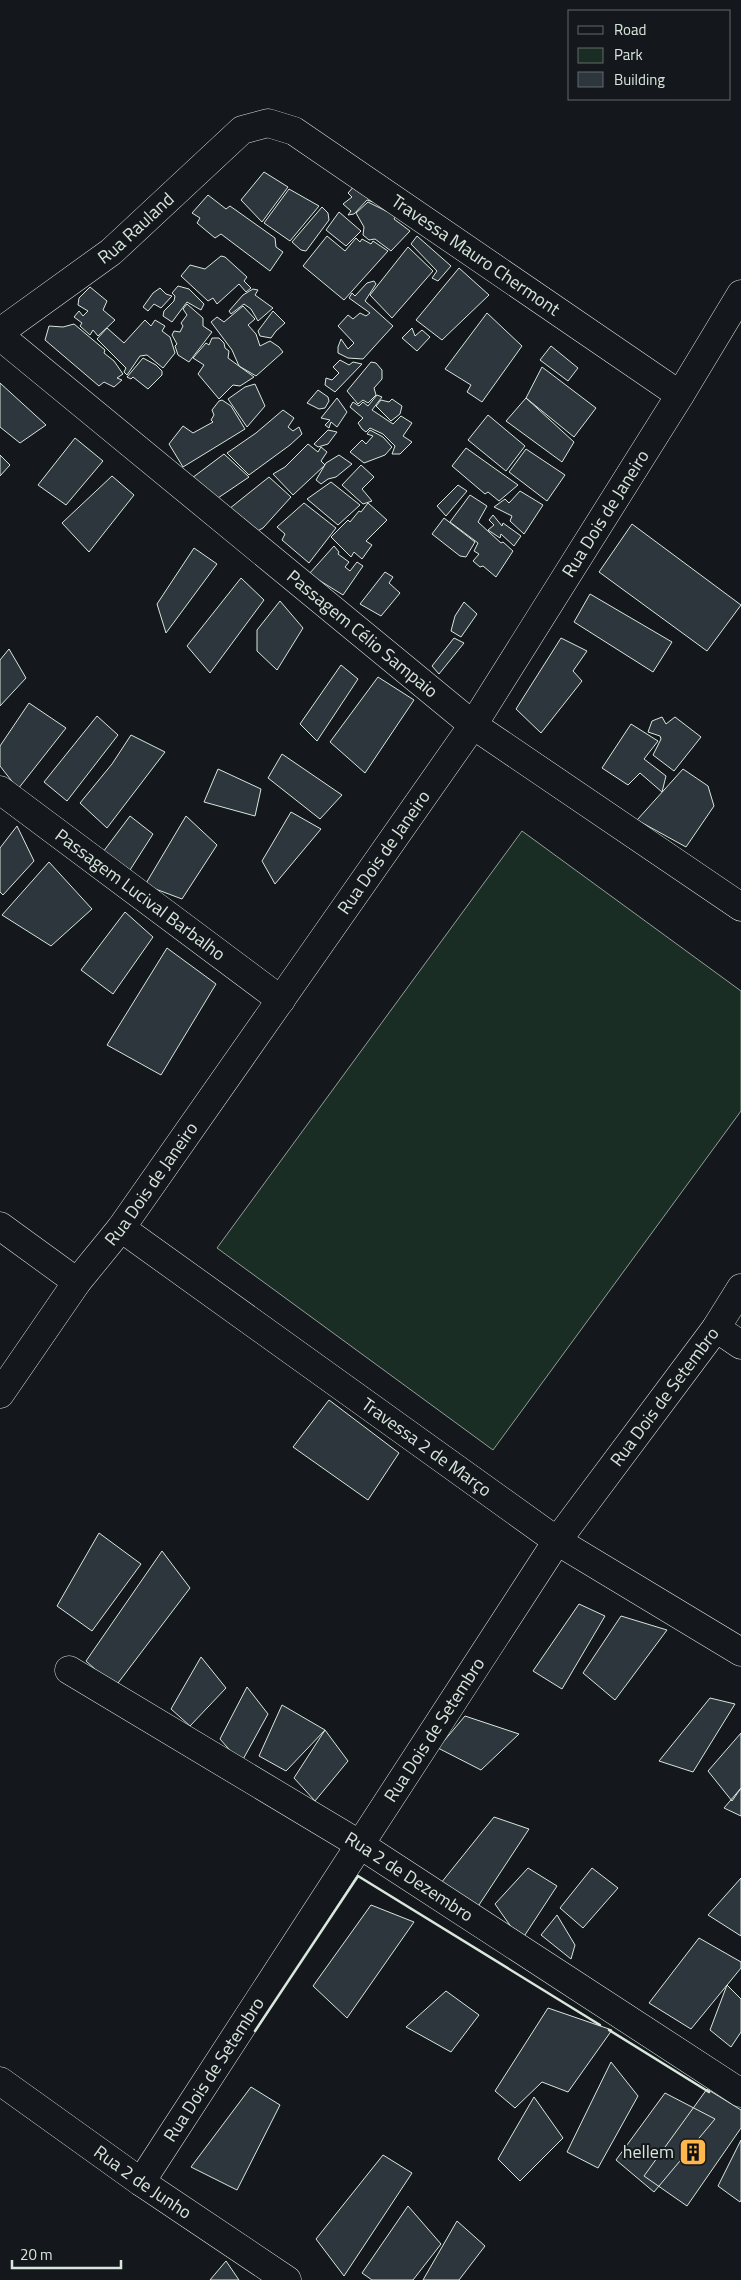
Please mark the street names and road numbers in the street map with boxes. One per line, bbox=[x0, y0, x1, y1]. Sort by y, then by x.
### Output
street label: Rua Rauland bbox=[92, 186, 180, 271]
street label: Travessa Mauro Chermont bbox=[386, 187, 566, 323]
street label: Rua Dois de Janeiro bbox=[555, 444, 655, 582]
street label: Passagem Célio Sampaio bbox=[281, 563, 444, 704]
street label: Rua Dois de Janeiro bbox=[330, 784, 436, 920]
street label: Passagem Lucival Barbalho bbox=[50, 822, 231, 967]
street label: Rua Dois de Janeiro bbox=[98, 1116, 204, 1251]
street label: Rua Dois de Setembro bbox=[603, 1321, 725, 1472]
street label: Travessa 2 de Março bbox=[356, 1391, 497, 1503]
street label: Rua Dois de Setembro bbox=[377, 1652, 491, 1807]
street label: Rua 2 de Dezembro bbox=[340, 1825, 479, 1928]
street label: Rua Dois de Setembro bbox=[156, 1992, 271, 2147]
street label: Rua 2 de Junho bbox=[88, 2138, 197, 2225]

